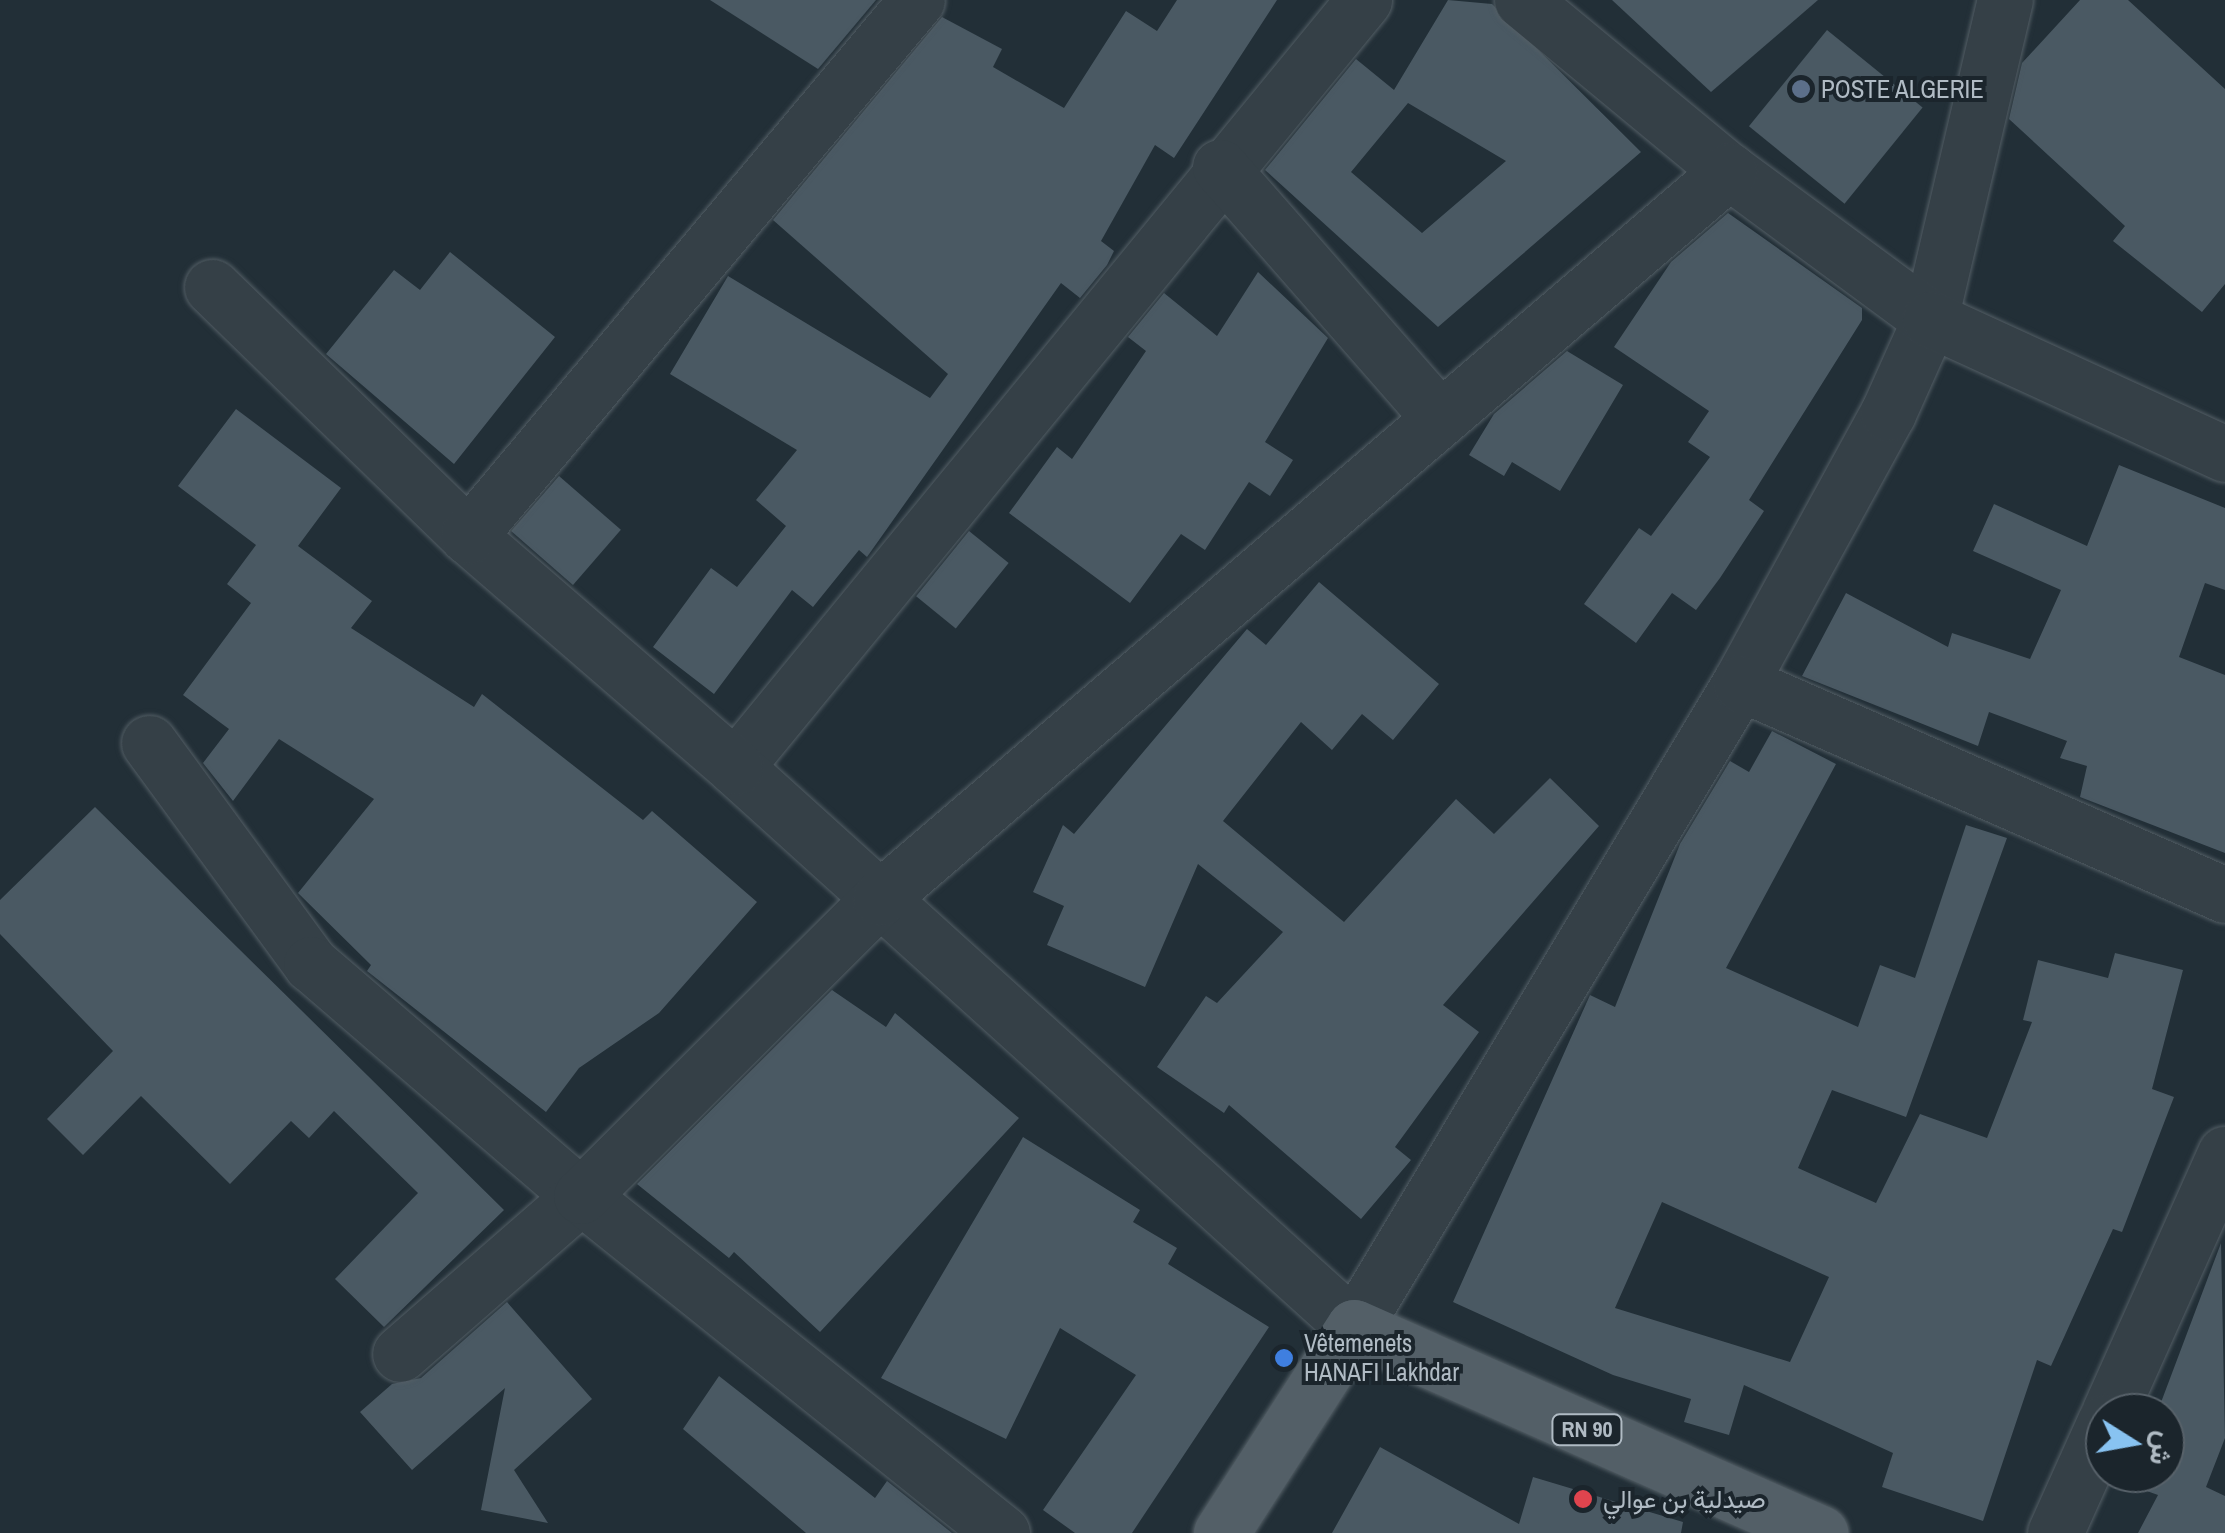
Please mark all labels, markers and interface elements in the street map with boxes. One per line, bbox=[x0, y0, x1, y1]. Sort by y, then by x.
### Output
place label: POSTE ALGERIE bbox=[1821, 74, 1985, 104]
marker: POSTE ALGERIE bbox=[1790, 78, 1812, 100]
place label: Vêtemenets HANAFI Lakhdar bbox=[1304, 1329, 1459, 1388]
marker: Vêtemenets HANAFI Lakhdar bbox=[1273, 1347, 1295, 1369]
north arrow bbox=[2085, 1393, 2185, 1493]
road number: RN 90 bbox=[1550, 1413, 1624, 1447]
text: ش bbox=[2141, 1428, 2184, 1468]
place label: صيدلية بن عوالي bbox=[1603, 1484, 1766, 1514]
marker: صيدلية بن عوالي bbox=[1572, 1488, 1594, 1510]

